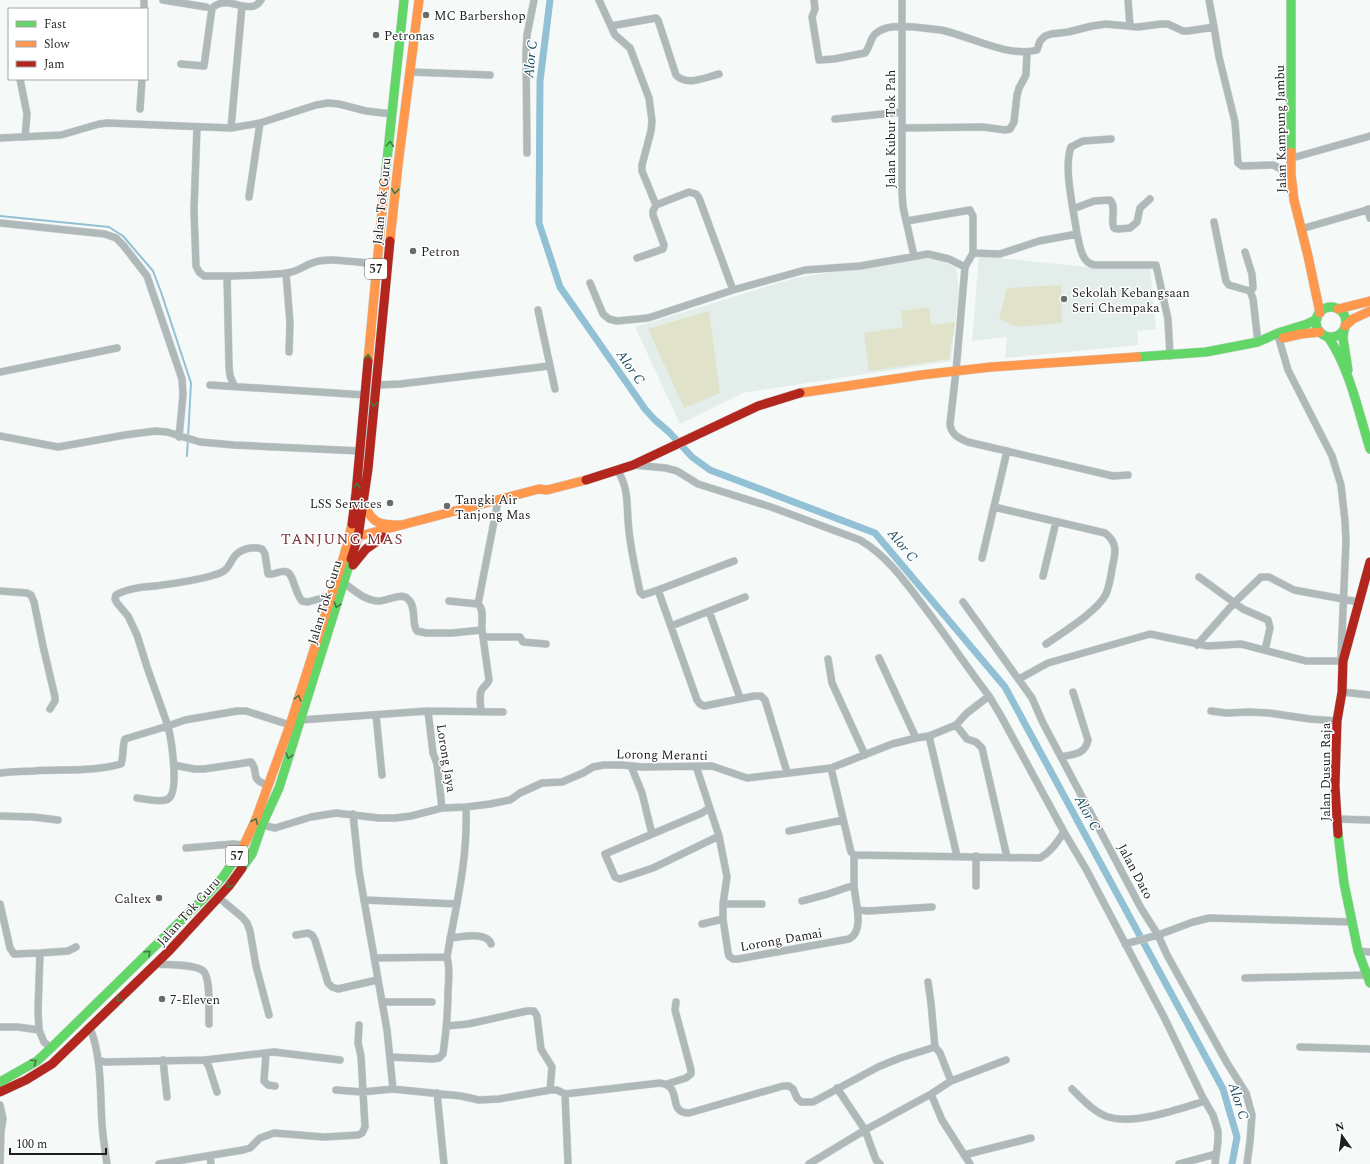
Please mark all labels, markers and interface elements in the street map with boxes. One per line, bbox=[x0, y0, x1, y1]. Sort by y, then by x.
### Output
place label: MC Barbershop bbox=[434, 6, 526, 26]
legend bbox=[8, 8, 148, 80]
marker: MC Barbershop bbox=[421, 10, 431, 20]
text: Fast bbox=[44, 15, 66, 34]
place label: Petronas bbox=[384, 26, 435, 46]
marker: Petronas bbox=[371, 30, 381, 40]
text: Slow bbox=[44, 35, 70, 54]
water label: Alor C bbox=[518, 39, 543, 80]
text: Jam bbox=[44, 55, 65, 74]
street label: Jalan Kampung Jambu bbox=[1270, 65, 1292, 193]
street label: Jalan Kubur Tok Pah bbox=[881, 69, 901, 188]
one-way arrow bbox=[385, 141, 394, 147]
street label: Jalan Tok Guru bbox=[367, 157, 397, 246]
one-way arrow bbox=[391, 188, 400, 194]
place label: Petron bbox=[421, 242, 460, 262]
marker: Petron bbox=[408, 246, 418, 256]
road number: 57 bbox=[365, 259, 387, 279]
place label: Sekolah Kebangsaan Seri Chempaka bbox=[1072, 283, 1190, 318]
marker: Sekolah Kebangsaan Seri Chempaka bbox=[1059, 294, 1069, 304]
water label: Alor C bbox=[611, 345, 650, 389]
one-way arrow bbox=[364, 354, 373, 360]
one-way arrow bbox=[370, 401, 379, 407]
one-way arrow bbox=[352, 483, 361, 489]
place label: Tangki Air Tanjong Mas bbox=[455, 490, 531, 525]
place label: LSS Services bbox=[310, 494, 382, 514]
marker: LSS Services bbox=[385, 498, 395, 508]
marker: Tangki Air Tanjong Mas bbox=[442, 501, 452, 511]
water label: Alor C bbox=[882, 523, 923, 567]
district label: TANJUNG MAS bbox=[281, 528, 403, 551]
street label: Jalan Tok Guru bbox=[303, 558, 347, 647]
one-way arrow bbox=[333, 601, 342, 608]
one-way arrow bbox=[293, 695, 302, 702]
street label: Jalan Dusun Raja bbox=[1316, 722, 1336, 821]
street label: Lorong Jaya bbox=[431, 723, 461, 794]
street label: Lorong Meranti bbox=[616, 744, 708, 766]
one-way arrow bbox=[285, 752, 294, 759]
water label: Alor C bbox=[1069, 791, 1106, 835]
one-way arrow bbox=[250, 817, 258, 825]
street label: Jalan Dato bbox=[1112, 840, 1158, 903]
road number: 57 bbox=[226, 846, 248, 866]
street label: Jalan Tok Guru bbox=[152, 873, 225, 951]
one-way arrow bbox=[226, 880, 233, 888]
place label: Caltex bbox=[114, 889, 152, 909]
marker: Caltex bbox=[154, 893, 164, 903]
street label: Lorong Damai bbox=[738, 923, 824, 957]
one-way arrow bbox=[143, 950, 151, 958]
place label: 7-Eleven bbox=[170, 990, 220, 1010]
one-way arrow bbox=[116, 994, 124, 1002]
marker: 7-Eleven bbox=[157, 994, 167, 1004]
one-way arrow bbox=[29, 1060, 36, 1067]
water label: Alor C bbox=[1222, 1079, 1254, 1122]
north arrow bbox=[1322, 1116, 1362, 1156]
text: N bbox=[1333, 1117, 1346, 1136]
scale bar bbox=[10, 1130, 106, 1156]
text: 100 m bbox=[16, 1135, 47, 1154]

